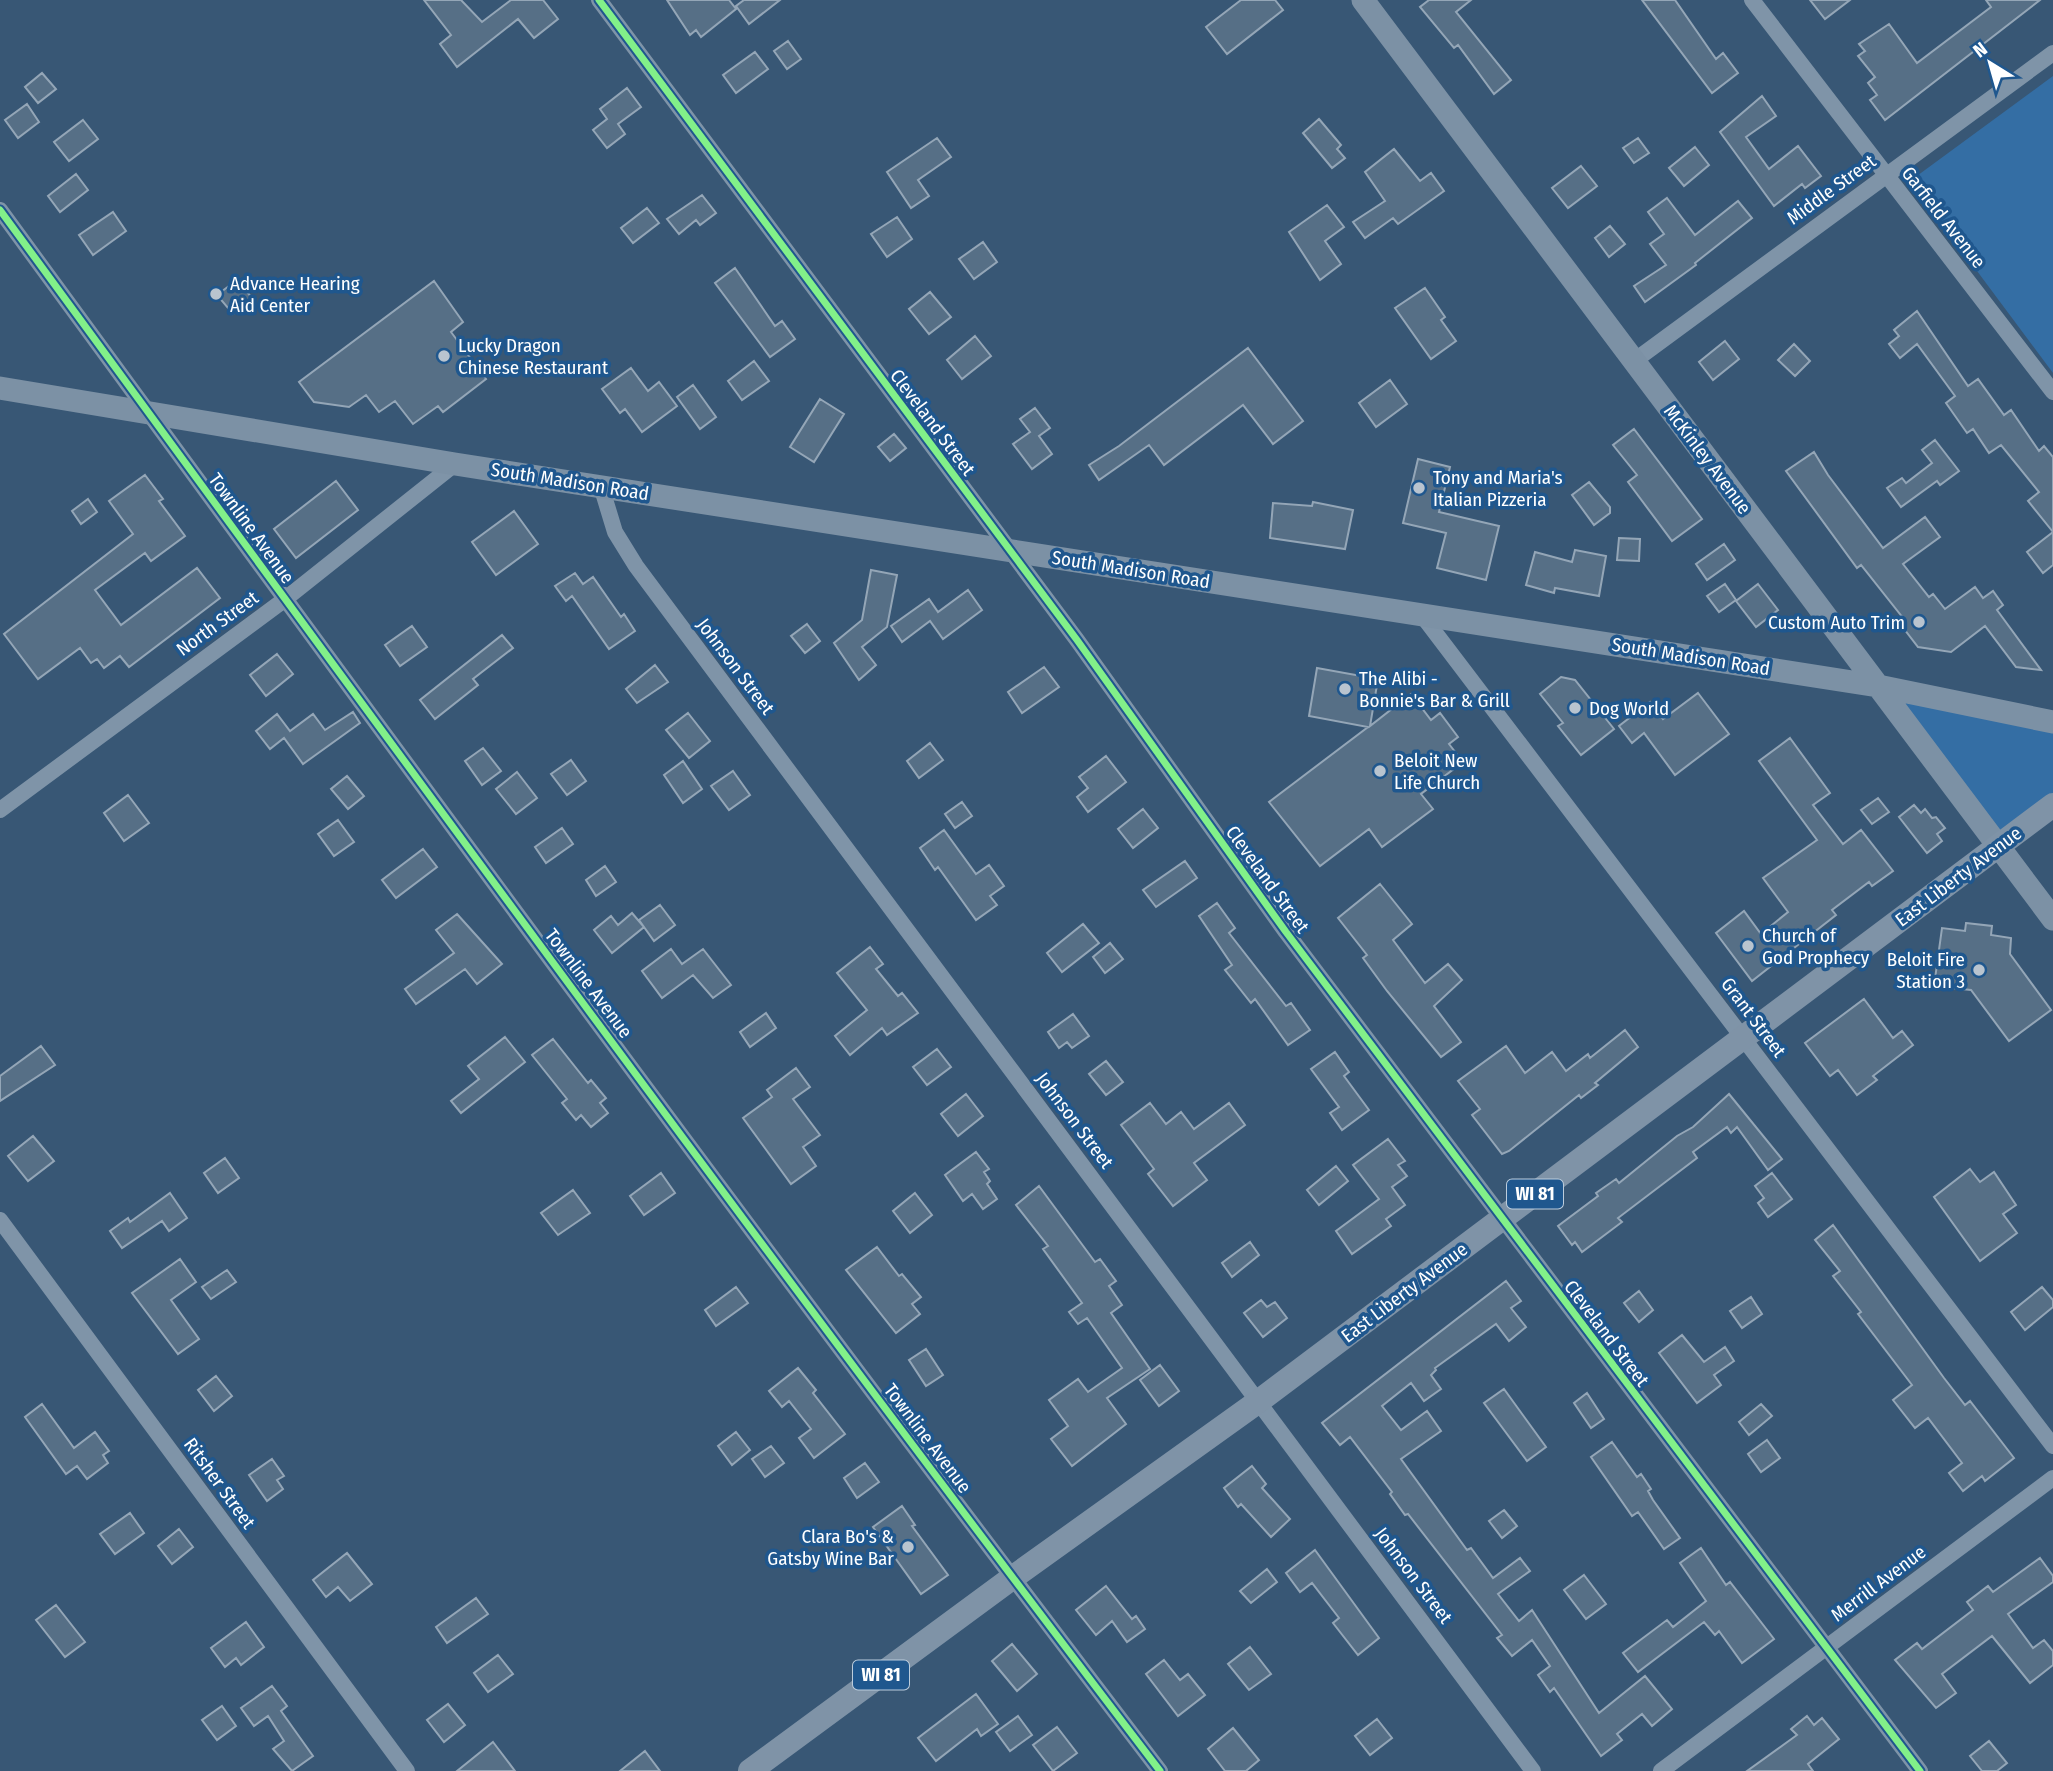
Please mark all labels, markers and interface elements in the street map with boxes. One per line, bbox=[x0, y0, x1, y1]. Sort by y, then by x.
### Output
north arrow bbox=[1955, 28, 2025, 98]
text: N bbox=[1969, 37, 1992, 62]
street label: Middle Street bbox=[1782, 149, 1881, 229]
street label: Garfield Avenue bbox=[1897, 162, 1990, 273]
place label: Advance Hearing Aid Center bbox=[230, 272, 360, 317]
marker: Advance Hearing Aid Center bbox=[208, 286, 224, 302]
place label: Lucky Dragon Chinese Restaurant bbox=[458, 334, 609, 379]
marker: Lucky Dragon Chinese Restaurant bbox=[436, 348, 452, 364]
street label: Cleveland Street bbox=[885, 365, 980, 481]
street label: McKinley Avenue bbox=[1659, 400, 1756, 518]
street label: South Madison Road bbox=[489, 458, 651, 505]
place label: Tony and Maria's Italian Pizzeria bbox=[1433, 466, 1563, 511]
street label: Townline Avenue bbox=[204, 469, 299, 588]
marker: Tony and Maria's Italian Pizzeria bbox=[1411, 480, 1427, 496]
street label: South Madison Road bbox=[1050, 546, 1212, 593]
street label: North Street bbox=[172, 586, 263, 661]
place label: Custom Auto Trim bbox=[1768, 611, 1905, 634]
street label: Johnson Street bbox=[692, 614, 780, 720]
marker: Custom Auto Trim bbox=[1911, 614, 1927, 630]
street label: South Madison Road bbox=[1610, 633, 1772, 680]
place label: The Alibi - Bonnie's Bar & Grill bbox=[1359, 667, 1510, 712]
marker: The Alibi - Bonnie's Bar & Grill bbox=[1337, 681, 1353, 697]
place label: Dog World bbox=[1589, 697, 1669, 720]
marker: Dog World bbox=[1567, 700, 1583, 716]
place label: Beloit New Life Church bbox=[1394, 749, 1480, 794]
marker: Beloit New Life Church bbox=[1372, 763, 1388, 779]
street label: Cleveland Street bbox=[1221, 821, 1315, 938]
street label: East Liberty Avenue bbox=[1891, 821, 2026, 931]
street label: Townline Avenue bbox=[540, 924, 637, 1043]
place label: Church of God Prophecy bbox=[1762, 924, 1870, 969]
marker: Church of God Prophecy bbox=[1740, 938, 1756, 954]
place label: Beloit Fire Station 3 bbox=[1887, 948, 1965, 993]
marker: Beloit Fire Station 3 bbox=[1971, 962, 1987, 978]
street label: Grant Street bbox=[1716, 973, 1791, 1062]
street label: Johnson Street bbox=[1031, 1068, 1119, 1174]
road number: WI 81 bbox=[1507, 1180, 1563, 1209]
street label: East Liberty Avenue bbox=[1337, 1237, 1472, 1347]
street label: Cleveland Street bbox=[1559, 1276, 1654, 1392]
street label: Townline Avenue bbox=[879, 1379, 976, 1498]
street label: Ritsher Street bbox=[179, 1433, 261, 1534]
street label: Johnson Street bbox=[1370, 1523, 1458, 1629]
place label: Clara Bo's & Gatsby Wine Bar bbox=[767, 1525, 894, 1570]
marker: Clara Bo's & Gatsby Wine Bar bbox=[900, 1539, 916, 1555]
street label: Merrill Avenue bbox=[1826, 1540, 1930, 1626]
road number: WI 81 bbox=[853, 1660, 909, 1690]

